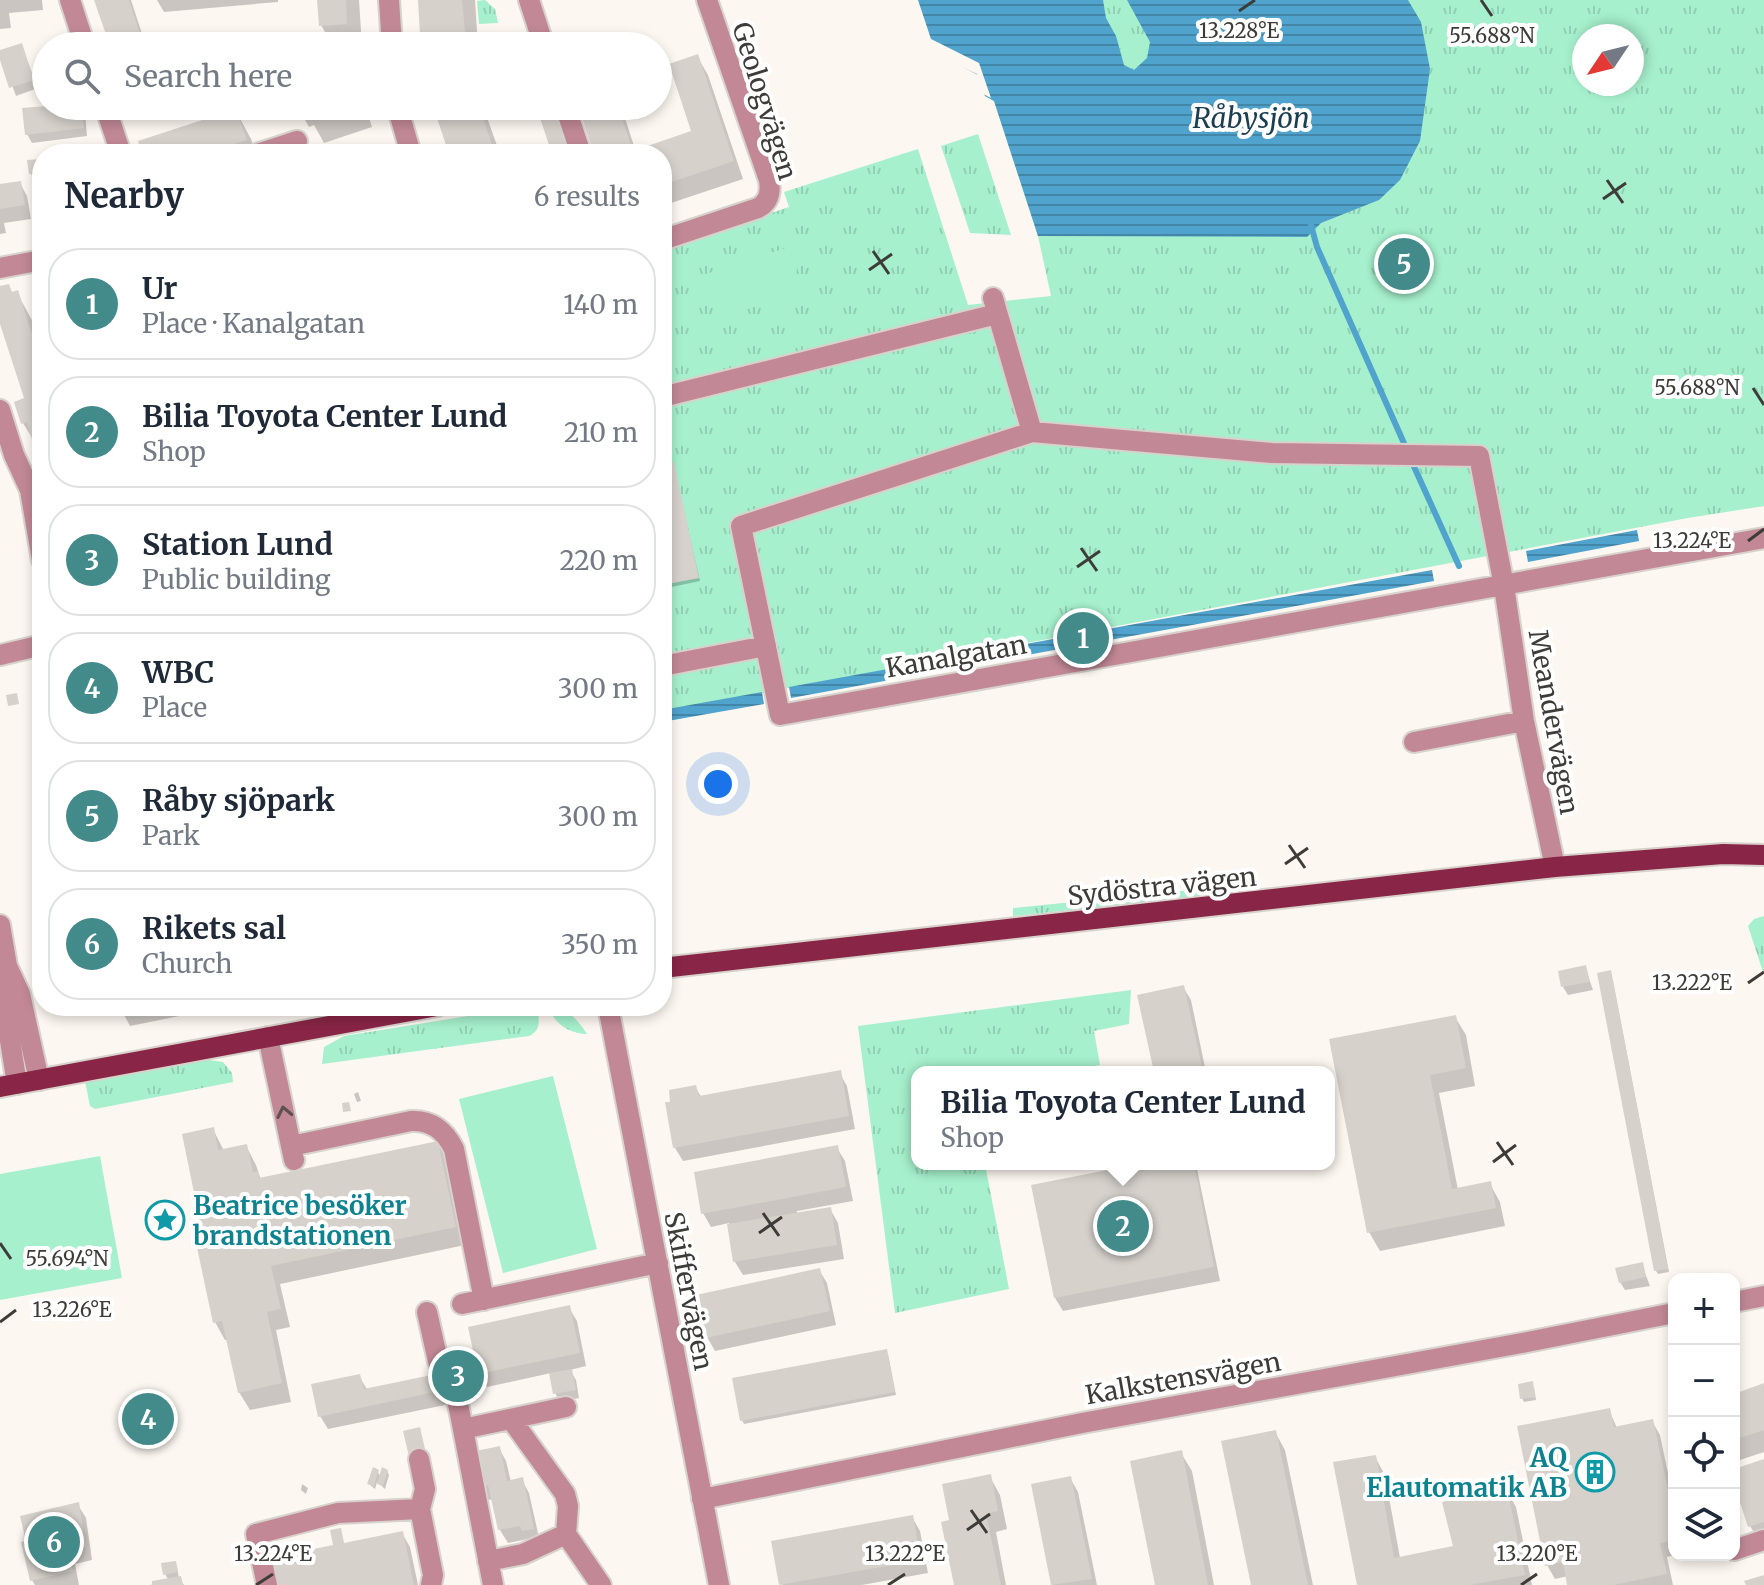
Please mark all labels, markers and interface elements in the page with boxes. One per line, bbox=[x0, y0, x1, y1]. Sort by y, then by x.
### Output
street label: Geologvägen bbox=[725, 18, 805, 184]
text: 13.228°E bbox=[1199, 18, 1279, 43]
text: 55.688°N bbox=[1449, 23, 1535, 48]
north arrow bbox=[1572, 24, 1644, 96]
search box bbox=[32, 32, 672, 120]
icon: search bbox=[60, 54, 104, 98]
text: Search here bbox=[124, 57, 292, 95]
water label: Råbysjön bbox=[1192, 100, 1310, 136]
text: Nearby bbox=[64, 175, 184, 217]
text: 6 results bbox=[534, 180, 640, 213]
pin: 5 bbox=[1378, 234, 1430, 294]
text: Ur bbox=[142, 269, 178, 307]
text: 1 bbox=[86, 288, 98, 321]
text: 140 m bbox=[563, 288, 638, 321]
text: Place · Kanalgatan bbox=[142, 307, 365, 340]
text: 55.688°N bbox=[1654, 375, 1740, 400]
text: Bilia Toyota Center Lund bbox=[142, 397, 507, 435]
text: 2 bbox=[84, 416, 100, 449]
text: 210 m bbox=[564, 416, 638, 449]
text: Shop bbox=[142, 435, 206, 468]
text: Station Lund bbox=[142, 525, 333, 563]
text: 13.224°E bbox=[1653, 528, 1731, 553]
text: 3 bbox=[85, 544, 99, 577]
text: 220 m bbox=[559, 544, 638, 577]
text: Public building bbox=[142, 563, 331, 596]
pin: 1 bbox=[1057, 608, 1109, 668]
street label: Kanalgatan bbox=[883, 627, 1029, 685]
street label: Meandervägen bbox=[1522, 627, 1586, 817]
text: WBC bbox=[142, 653, 215, 691]
text: 4 bbox=[84, 672, 100, 705]
text: 300 m bbox=[558, 672, 638, 705]
text: Place bbox=[142, 691, 207, 724]
your location bbox=[698, 764, 738, 804]
text: Råby sjöpark bbox=[142, 781, 335, 819]
text: 5 bbox=[84, 800, 100, 833]
text: 300 m bbox=[558, 800, 638, 833]
text: Park bbox=[142, 819, 200, 852]
street label: Sydöstra vägen bbox=[1066, 860, 1258, 912]
text: Rikets sal bbox=[142, 909, 286, 947]
text: 6 bbox=[84, 928, 100, 961]
text: 350 m bbox=[561, 928, 638, 961]
text: Church bbox=[142, 947, 233, 980]
text: 13.222°E bbox=[1652, 970, 1732, 995]
popup bbox=[911, 1066, 1335, 1170]
text: Bilia Toyota Center Lund bbox=[940, 1083, 1306, 1121]
one-way arrow bbox=[276, 1105, 293, 1119]
text: Shop bbox=[940, 1121, 1004, 1154]
place label: Beatrice besöker brandstationen bbox=[193, 1189, 407, 1252]
pin: 2 bbox=[1097, 1196, 1149, 1256]
place icon: Beatrice besöker brandstationen bbox=[144, 1199, 186, 1241]
street label: Skiffervägen bbox=[657, 1209, 721, 1373]
text: 55.694°N bbox=[26, 1246, 109, 1271]
map controls bbox=[1668, 1273, 1740, 1561]
button: + bbox=[1668, 1273, 1740, 1345]
text: 13.226°E bbox=[33, 1297, 112, 1322]
street label: Kalkstensvägen bbox=[1083, 1345, 1283, 1411]
button: − bbox=[1668, 1345, 1740, 1417]
pin: 3 bbox=[432, 1346, 484, 1406]
pin: 4 bbox=[122, 1389, 174, 1449]
button: locate bbox=[1668, 1417, 1740, 1489]
place label: AQ Elautomatik AB bbox=[1366, 1441, 1569, 1504]
building icon: AQ Elautomatik AB bbox=[1574, 1451, 1616, 1493]
button: layers bbox=[1668, 1489, 1740, 1561]
pin: 6 bbox=[28, 1512, 80, 1572]
text: 13.224°E bbox=[234, 1541, 312, 1566]
text: 13.222°E bbox=[865, 1541, 945, 1566]
text: 13.220°E bbox=[1497, 1541, 1578, 1566]

